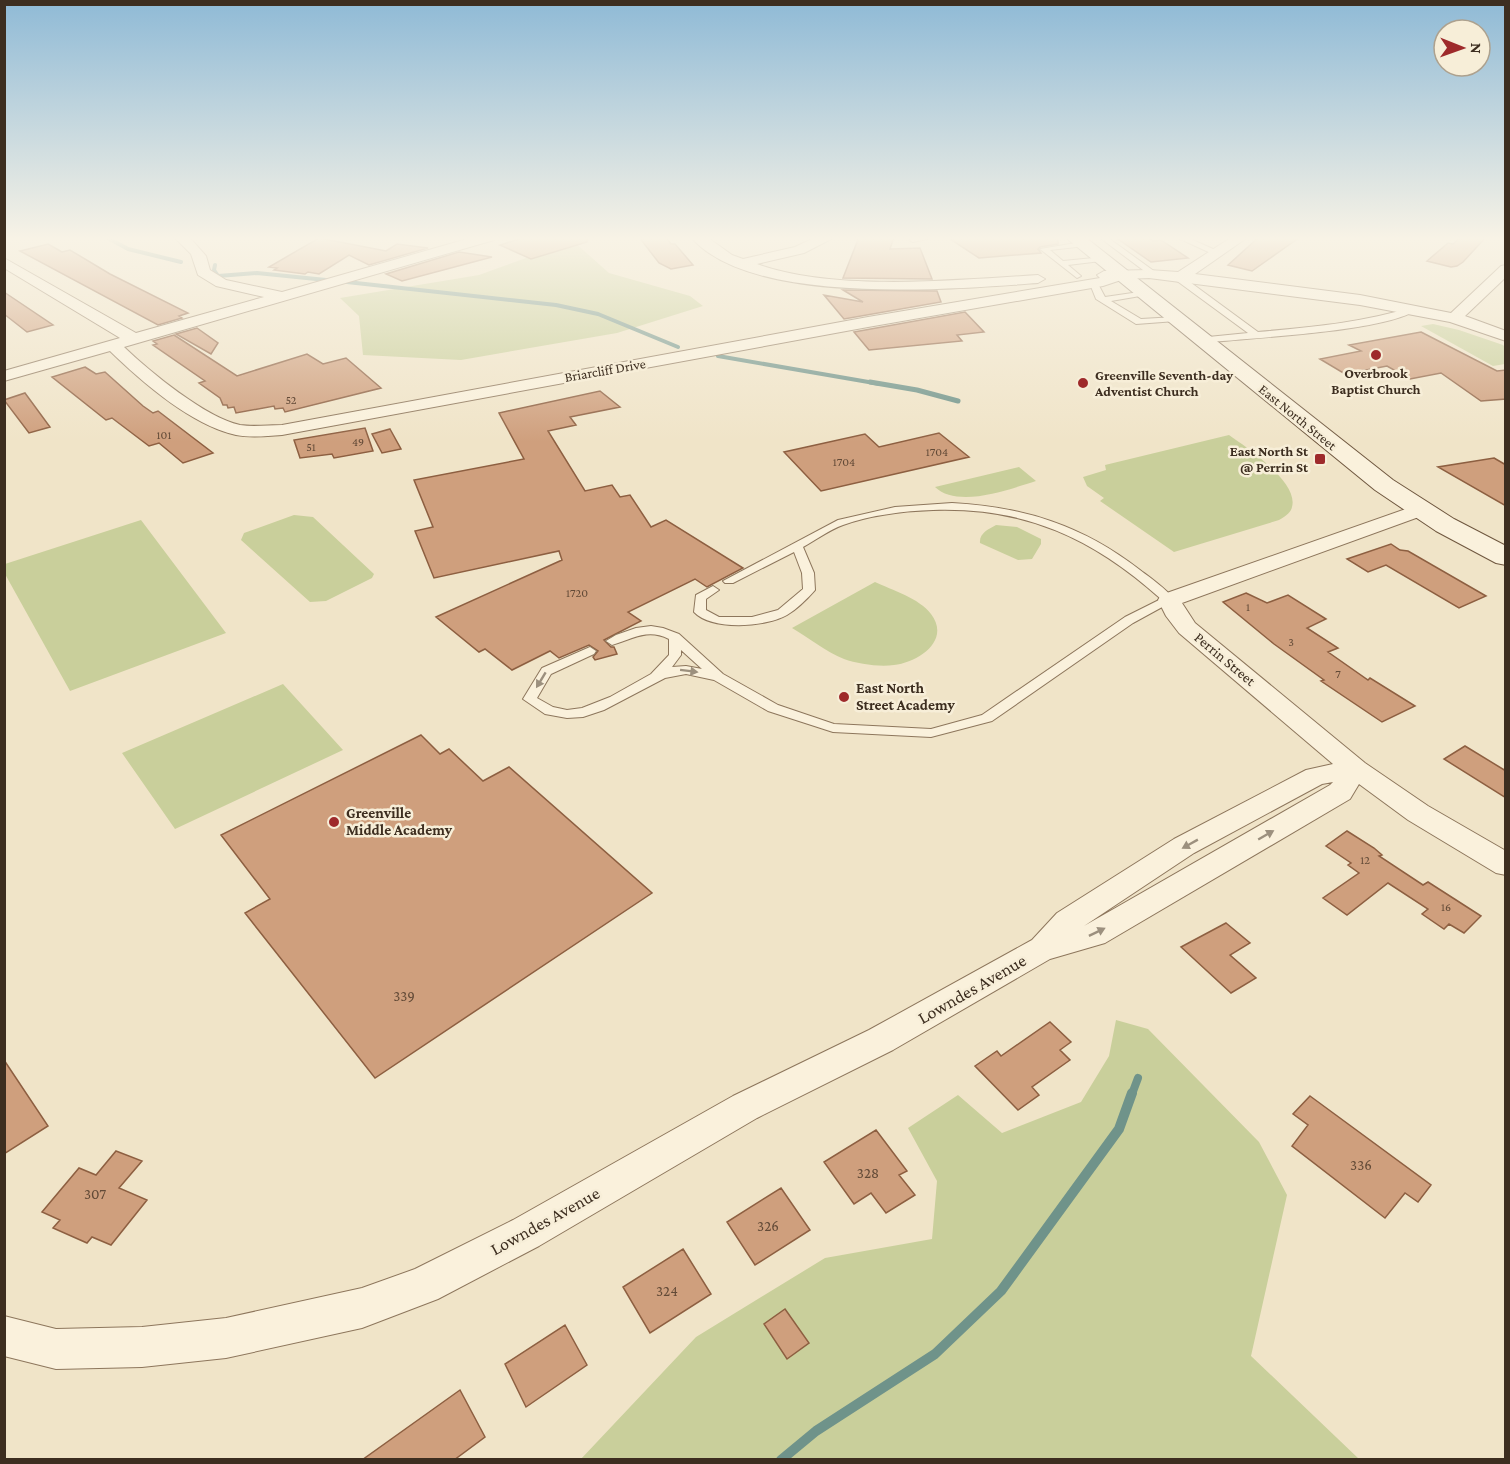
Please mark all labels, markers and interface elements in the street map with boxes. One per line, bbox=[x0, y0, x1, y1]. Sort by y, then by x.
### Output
north arrow bbox=[1432, 18, 1492, 78]
text: N bbox=[1468, 43, 1485, 54]
marker: Overbrook Baptist Church bbox=[1369, 348, 1383, 362]
street label: Briarcliff Drive bbox=[563, 355, 647, 385]
place label: Overbrook Baptist Church bbox=[1331, 365, 1421, 397]
place label: Greenville Seventh-day Adventist Church bbox=[1094, 367, 1233, 399]
marker: Greenville Seventh-day Adventist Church bbox=[1076, 376, 1090, 390]
street label: East North Street bbox=[1256, 381, 1340, 453]
house number: 52 bbox=[285, 393, 297, 407]
house number: 101 bbox=[157, 428, 171, 442]
house number: 49 bbox=[352, 435, 364, 449]
house number: 51 bbox=[306, 440, 316, 454]
place label: East North St @ Perrin St bbox=[1230, 443, 1309, 475]
house number: 1704 bbox=[926, 445, 948, 459]
marker: East North St @ Perrin St bbox=[1313, 452, 1327, 466]
house number: 1704 bbox=[833, 455, 855, 469]
house number: 1720 bbox=[566, 586, 588, 600]
house number: 1 bbox=[1246, 600, 1250, 614]
street label: Perrin Street bbox=[1191, 629, 1259, 690]
house number: 3 bbox=[1288, 635, 1294, 649]
one-way arrow bbox=[679, 666, 698, 676]
house number: 7 bbox=[1335, 667, 1341, 681]
one-way arrow bbox=[536, 672, 547, 688]
place label: East North Street Academy bbox=[856, 680, 955, 713]
marker: East North Street Academy bbox=[837, 690, 851, 704]
place label: Greenville Middle Academy bbox=[346, 805, 453, 838]
marker: Greenville Middle Academy bbox=[327, 815, 341, 829]
one-way arrow bbox=[1258, 830, 1275, 840]
one-way arrow bbox=[1181, 838, 1198, 848]
house number: 12 bbox=[1360, 853, 1370, 867]
house number: 16 bbox=[1441, 900, 1451, 914]
one-way arrow bbox=[1088, 928, 1106, 938]
street label: Lowndes Avenue bbox=[914, 950, 1030, 1028]
house number: 339 bbox=[393, 988, 415, 1004]
house number: 336 bbox=[1350, 1157, 1372, 1173]
house number: 328 bbox=[857, 1165, 879, 1181]
street label: Lowndes Avenue bbox=[487, 1183, 603, 1259]
house number: 307 bbox=[84, 1186, 106, 1202]
house number: 326 bbox=[757, 1218, 779, 1234]
house number: 324 bbox=[656, 1283, 678, 1299]

